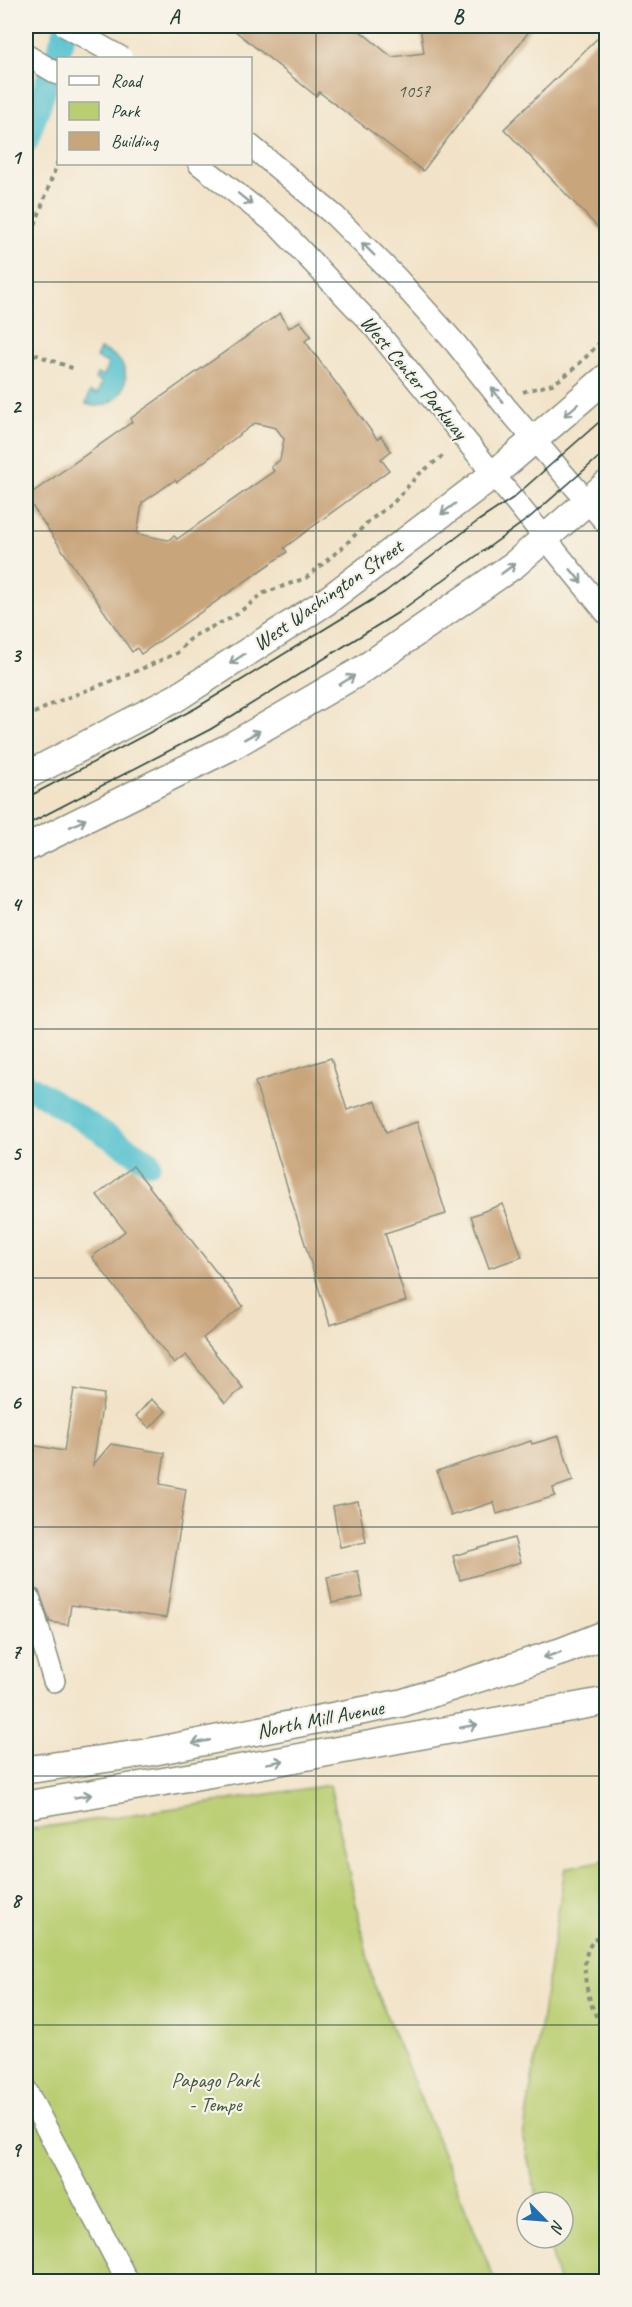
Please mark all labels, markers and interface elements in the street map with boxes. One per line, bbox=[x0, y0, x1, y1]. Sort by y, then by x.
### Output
text: A bbox=[169, 4, 181, 29]
text: B bbox=[453, 4, 465, 29]
legend bbox=[57, 57, 252, 165]
text: Road bbox=[111, 70, 144, 92]
house number: 1057 bbox=[398, 80, 431, 102]
text: Park bbox=[111, 100, 141, 122]
text: Building bbox=[111, 130, 160, 152]
text: 1 bbox=[12, 145, 23, 170]
one-way arrow bbox=[237, 193, 253, 206]
one-way arrow bbox=[361, 241, 376, 256]
street label: West Center Parkway bbox=[355, 310, 475, 446]
one-way arrow bbox=[490, 388, 503, 404]
text: 2 bbox=[12, 394, 23, 419]
one-way arrow bbox=[563, 403, 579, 416]
one-way arrow bbox=[440, 503, 456, 516]
street label: West Washington Street bbox=[248, 532, 410, 656]
one-way arrow bbox=[499, 563, 515, 575]
one-way arrow bbox=[569, 568, 583, 583]
text: 3 bbox=[12, 643, 23, 668]
one-way arrow bbox=[229, 652, 246, 665]
one-way arrow bbox=[338, 673, 355, 685]
one-way arrow bbox=[243, 729, 260, 741]
one-way arrow bbox=[69, 816, 87, 828]
text: 4 bbox=[12, 892, 24, 917]
text: 5 bbox=[12, 1141, 23, 1166]
text: 6 bbox=[11, 1390, 22, 1415]
text: 7 bbox=[12, 1639, 23, 1664]
one-way arrow bbox=[543, 1650, 562, 1661]
street label: North Mill Avenue bbox=[254, 1694, 387, 1744]
one-way arrow bbox=[459, 1720, 478, 1731]
one-way arrow bbox=[191, 1737, 211, 1748]
one-way arrow bbox=[265, 1756, 285, 1767]
one-way arrow bbox=[73, 1790, 93, 1801]
text: 8 bbox=[12, 1888, 24, 1913]
park label: Papago Park - Tempe bbox=[171, 2067, 261, 2117]
text: 9 bbox=[12, 2137, 23, 2162]
north arrow bbox=[515, 2190, 575, 2250]
text: N bbox=[545, 2217, 569, 2237]

